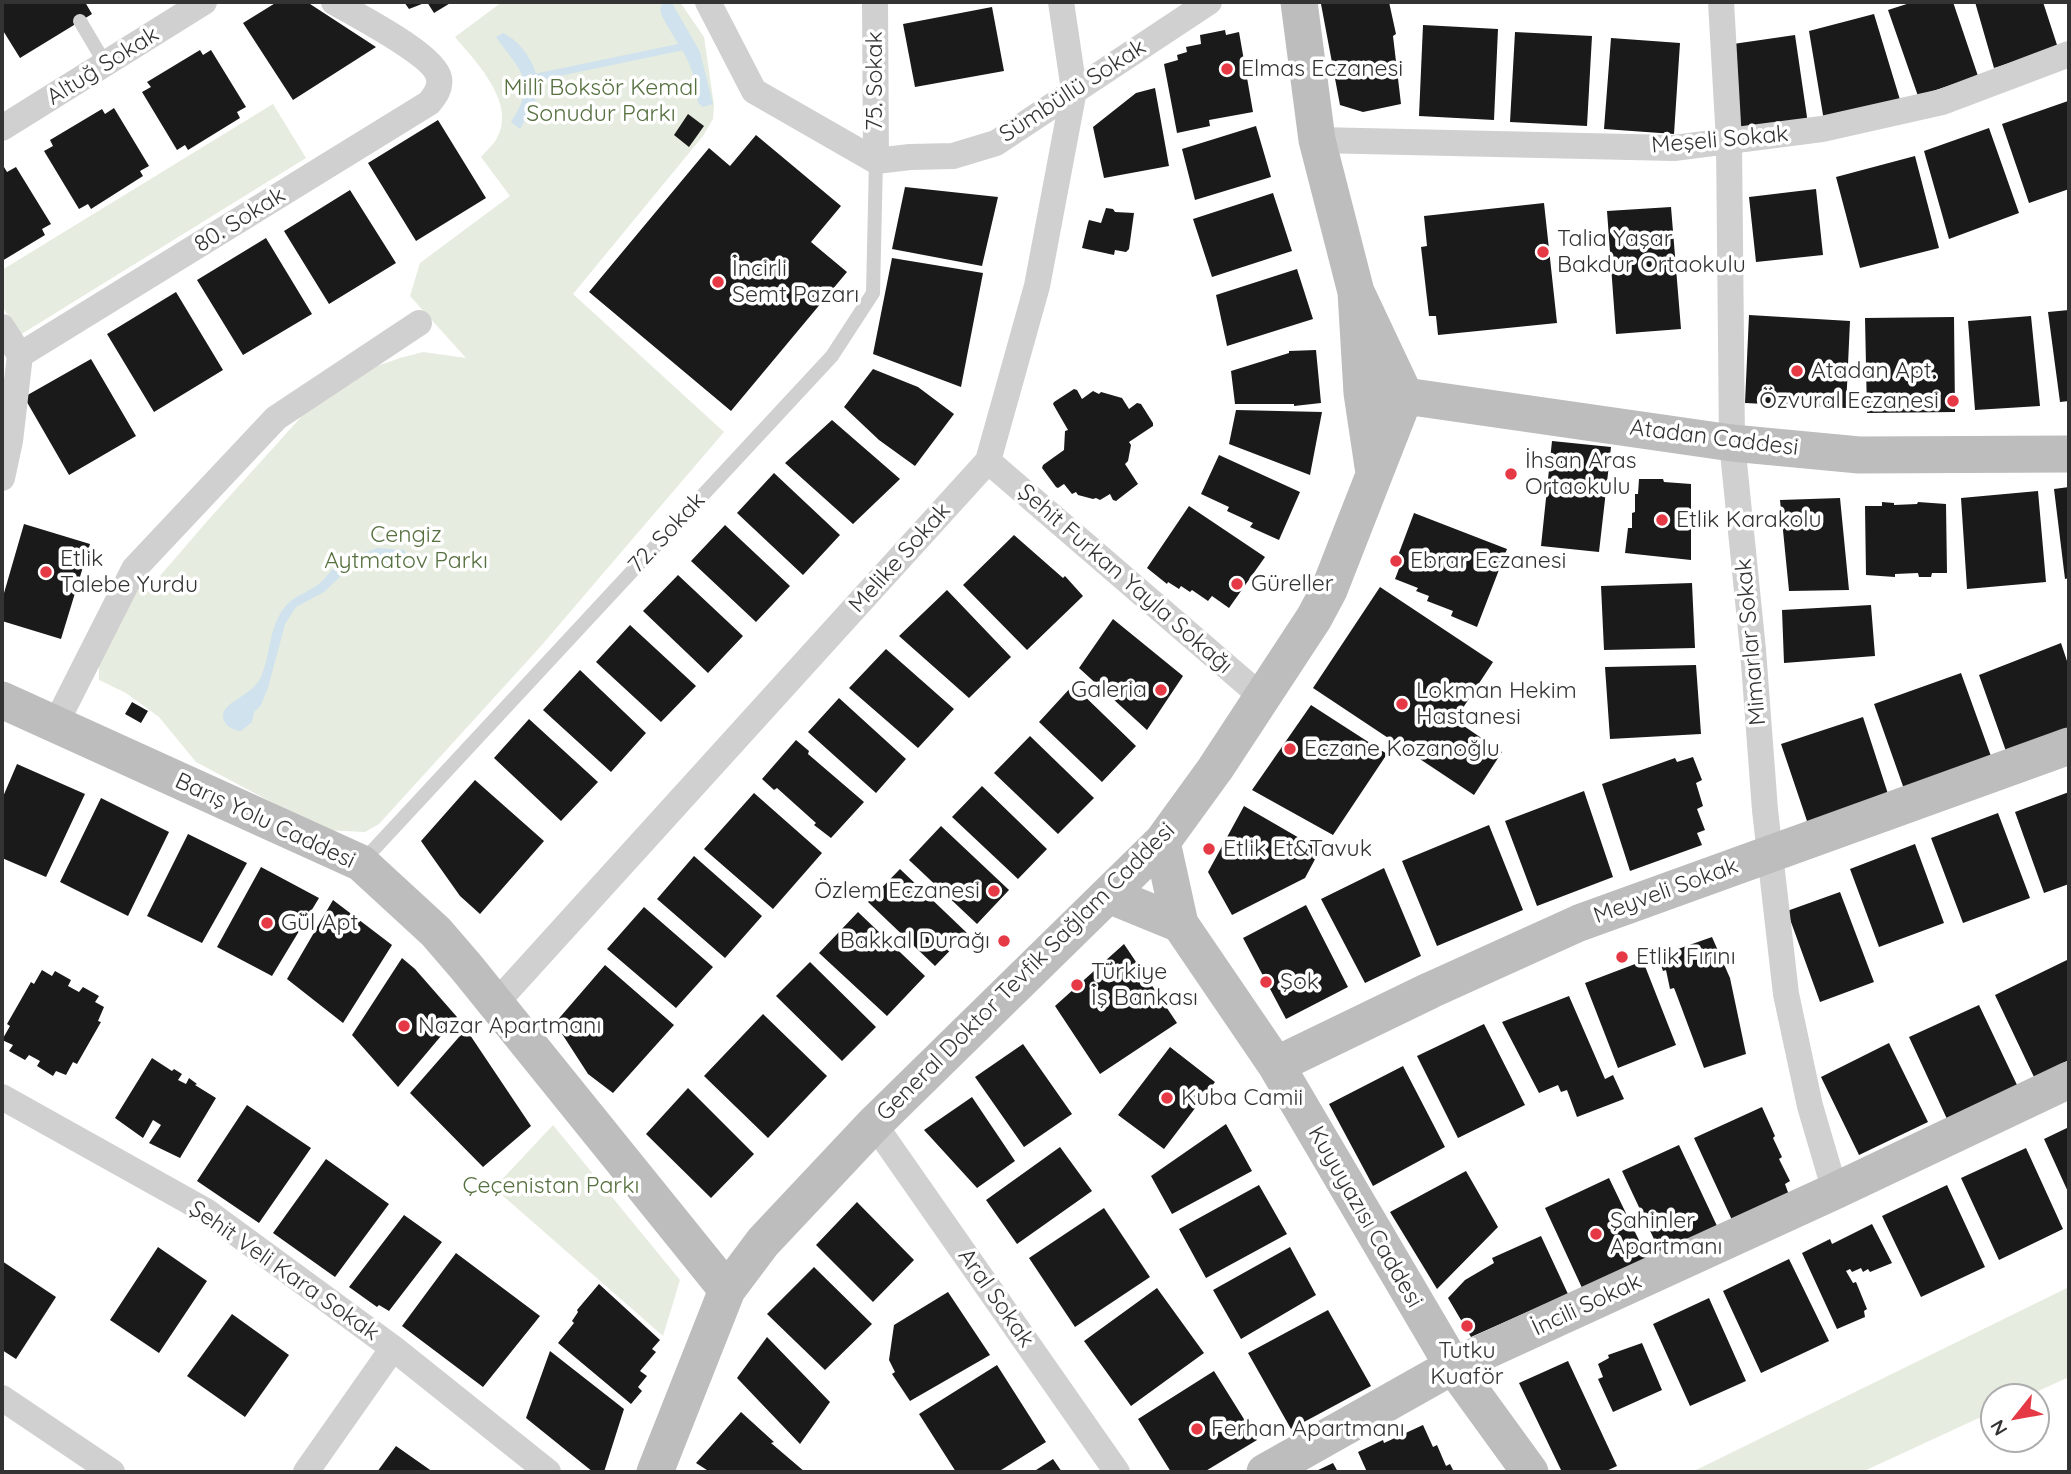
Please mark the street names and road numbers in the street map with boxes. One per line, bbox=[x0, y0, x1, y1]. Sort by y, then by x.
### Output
street label: Altuğ Sokak bbox=[42, 21, 164, 111]
street label: 75. Sokak bbox=[861, 31, 889, 131]
street label: Sümbüllü Sokak bbox=[995, 33, 1151, 149]
street label: Meşeli Sokak bbox=[1650, 120, 1790, 160]
street label: 80. Sokak bbox=[190, 181, 290, 259]
street label: Atadan Caddesi bbox=[1628, 414, 1800, 462]
street label: Şehit Furkan Yayla Sokağı bbox=[1012, 478, 1238, 680]
street label: 72. Sokak bbox=[623, 487, 711, 579]
street label: Melike Sokak bbox=[843, 497, 957, 619]
street label: Mimarlar Sokak bbox=[1730, 557, 1772, 727]
street label: Barış Yolu Caddesi bbox=[171, 767, 359, 875]
street label: General Doktor Tevfik Sağlam Caddesi bbox=[871, 817, 1181, 1127]
street label: Meyveli Sokak bbox=[1590, 852, 1742, 930]
street label: Kuyuyazısı Caddesi bbox=[1302, 1121, 1428, 1313]
street label: Şehit Veli Kara Sokak bbox=[184, 1195, 384, 1347]
street label: Aral Sokak bbox=[952, 1243, 1040, 1353]
street label: İncili Sokak bbox=[1528, 1268, 1646, 1342]

